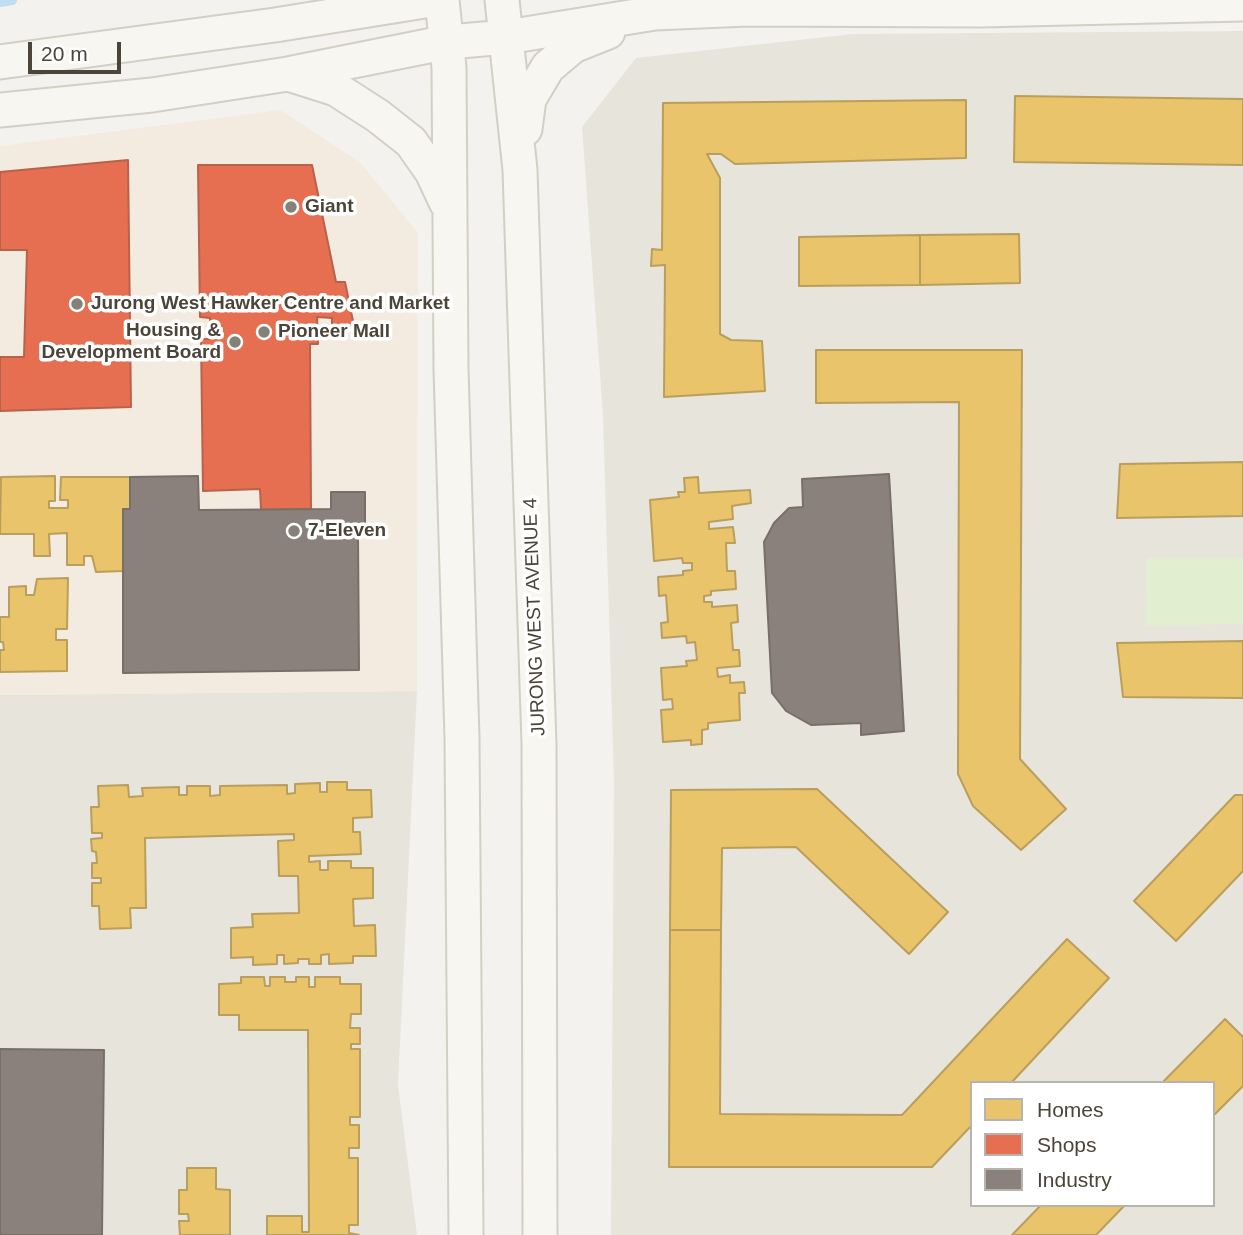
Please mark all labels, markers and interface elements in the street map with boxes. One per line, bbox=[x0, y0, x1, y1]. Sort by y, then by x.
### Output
scale bar bbox=[32, 28, 124, 72]
text: 20 m bbox=[41, 42, 88, 65]
place label: Giant bbox=[305, 196, 354, 218]
marker: Giant bbox=[283, 199, 299, 215]
place label: Jurong West Hawker Centre and Market bbox=[91, 293, 450, 315]
marker: Jurong West Hawker Centre and Market bbox=[69, 296, 85, 312]
place label: Housing & Development Board bbox=[42, 320, 221, 364]
place label: Pioneer Mall bbox=[278, 321, 390, 343]
marker: Pioneer Mall bbox=[256, 324, 272, 340]
marker: Housing & Development Board bbox=[227, 334, 243, 350]
street label: JURONG WEST AVENUE 4 bbox=[519, 498, 551, 736]
place label: 7-Eleven bbox=[308, 520, 386, 542]
marker: 7-Eleven bbox=[286, 523, 302, 539]
legend bbox=[970, 1081, 1215, 1207]
text: Homes bbox=[1037, 1098, 1104, 1121]
text: Shops bbox=[1037, 1133, 1097, 1156]
text: Industry bbox=[1037, 1168, 1112, 1191]

